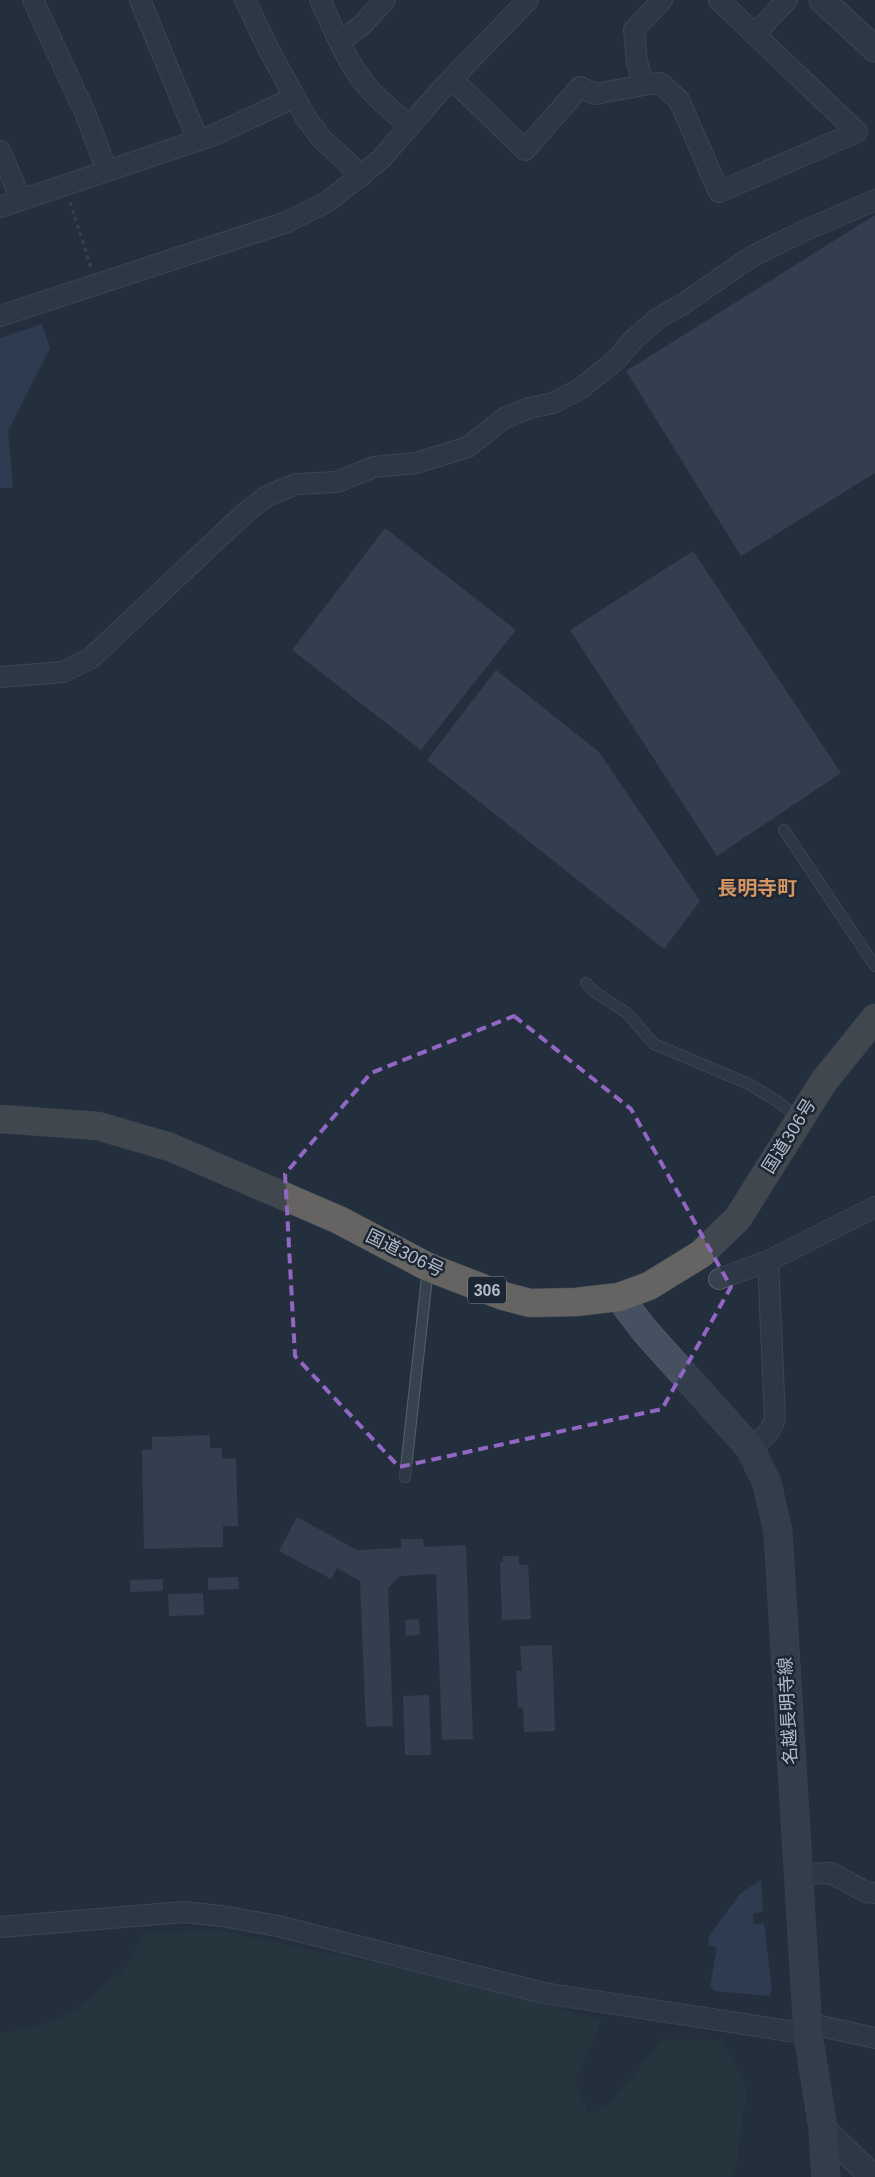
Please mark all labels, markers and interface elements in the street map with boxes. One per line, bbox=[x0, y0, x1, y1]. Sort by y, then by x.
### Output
district label: 長明寺町 bbox=[717, 877, 797, 899]
street label: 国道306号 bbox=[758, 1095, 820, 1177]
street label: 国道306号 bbox=[363, 1226, 447, 1280]
road number: 306 bbox=[468, 1276, 506, 1304]
street label: 名越長明寺線 bbox=[775, 1657, 801, 1765]

